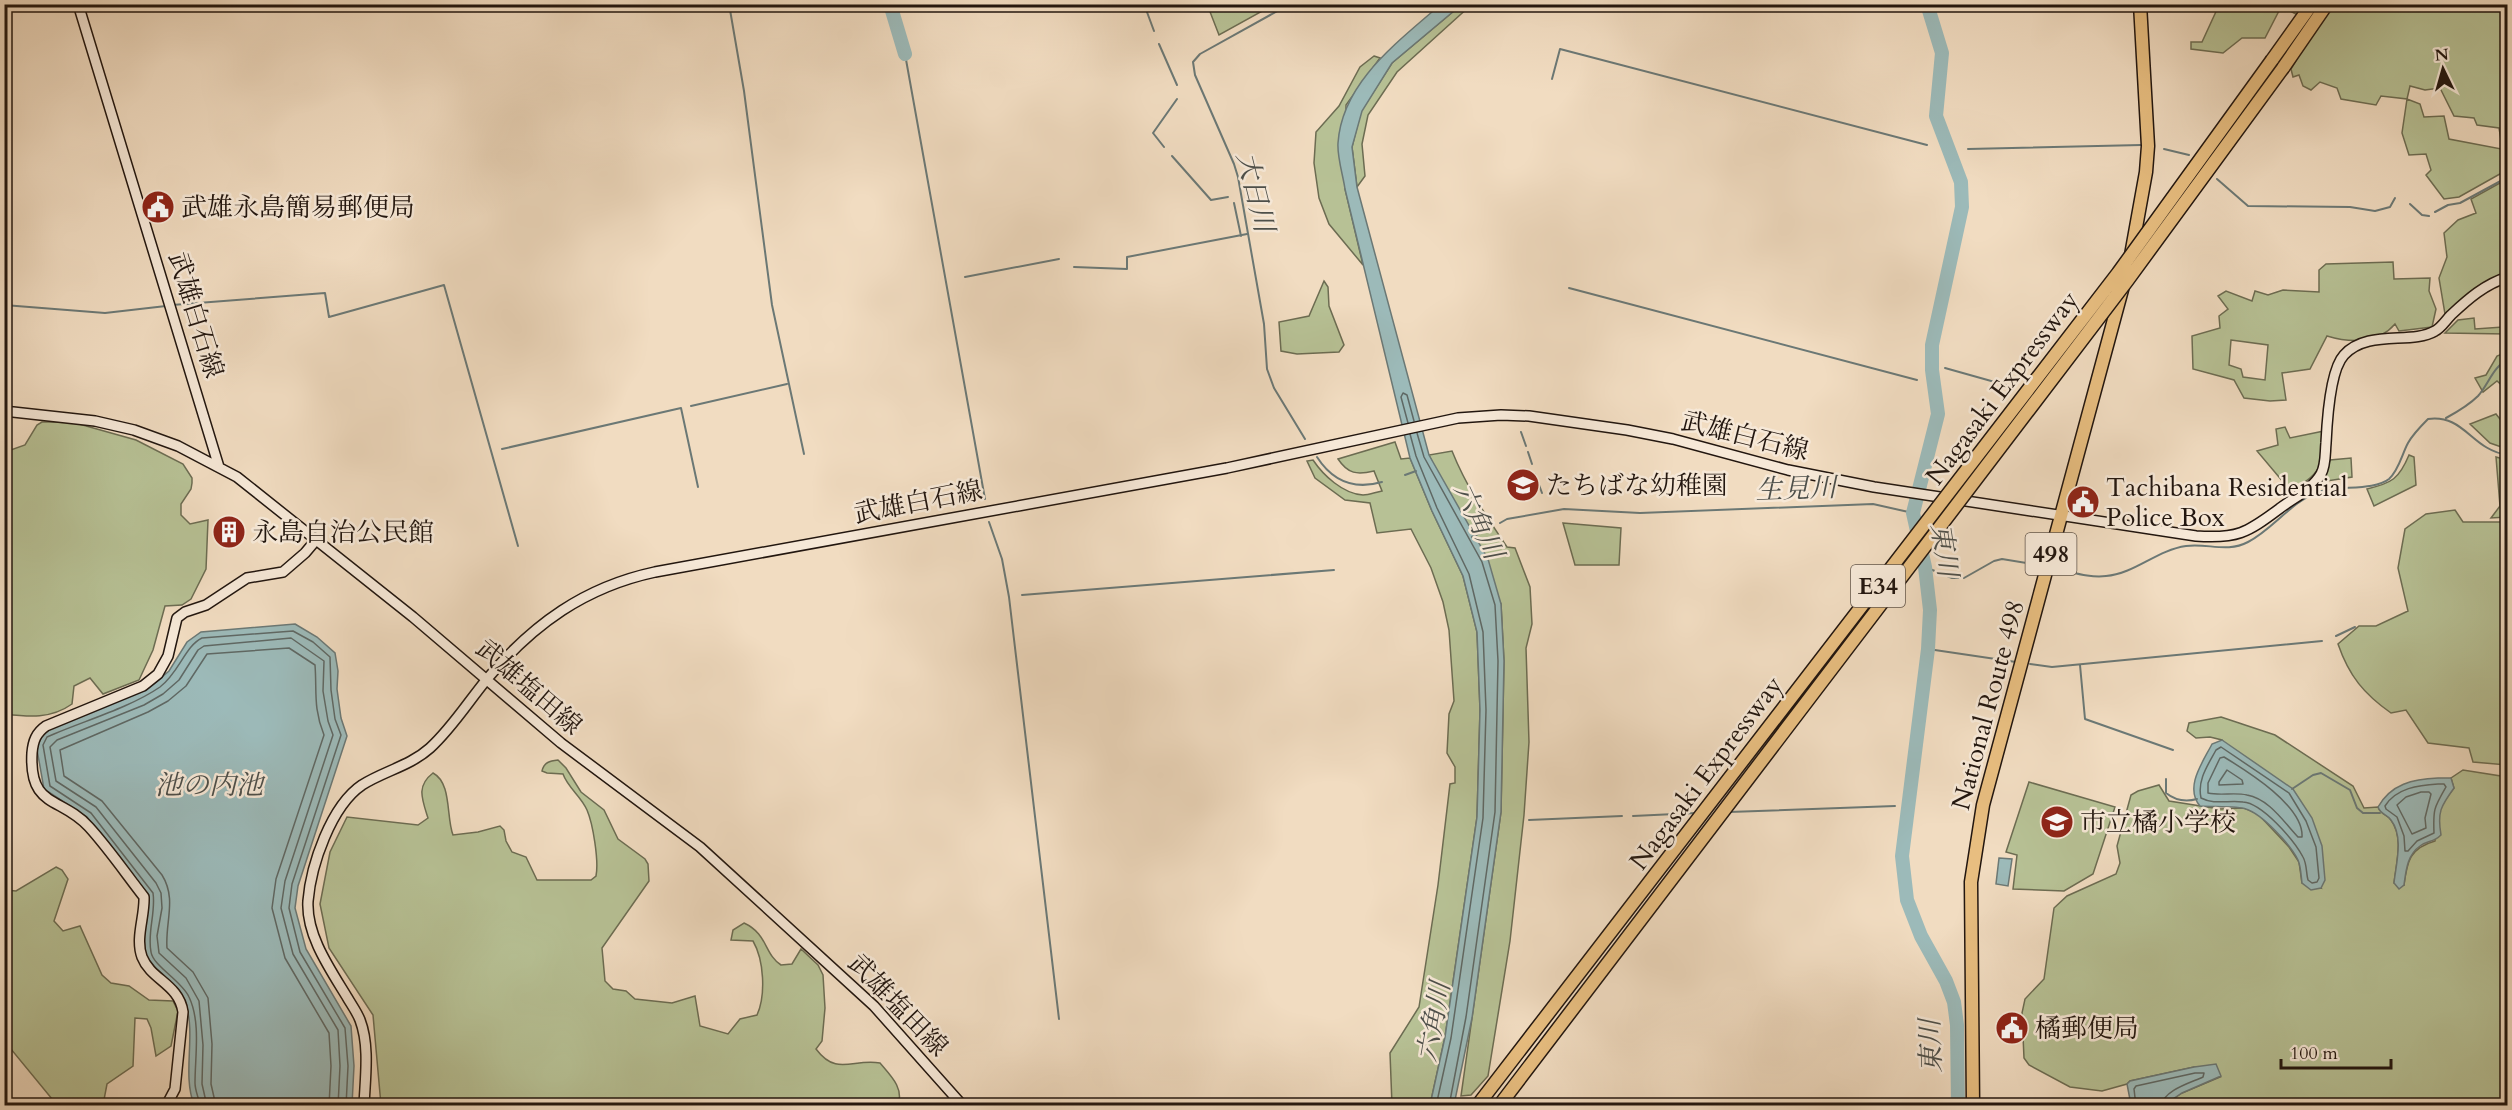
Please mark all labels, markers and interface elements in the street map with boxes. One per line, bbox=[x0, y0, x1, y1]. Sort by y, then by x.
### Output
north arrow bbox=[2413, 39, 2473, 99]
text: N bbox=[2434, 43, 2450, 67]
water label: 大日川 bbox=[1227, 148, 1283, 239]
public building icon: 武雄永島簡易郵便局 bbox=[140, 189, 176, 225]
place label: 武雄永島簡易郵便局 bbox=[181, 190, 415, 225]
street label: 武雄白石線 bbox=[160, 248, 232, 382]
street label: Nagasaki Expressway bbox=[1917, 284, 2087, 492]
street label: 武雄白石線 bbox=[1678, 403, 1812, 469]
school or university icon: たちばな幼稚園 bbox=[1505, 467, 1541, 503]
place label: たちばな幼稚園 bbox=[1546, 468, 1728, 503]
water label: 生見川 bbox=[1755, 469, 1840, 509]
place label: Tachibana Residential Police Box bbox=[2106, 470, 2348, 535]
street label: 武雄白石線 bbox=[851, 472, 985, 532]
water label: 六角川 bbox=[1444, 476, 1513, 568]
public building icon: Tachibana Residential Police Box bbox=[2065, 484, 2101, 520]
building icon: 永島自治公民館 bbox=[211, 514, 247, 550]
place label: 永島自治公民館 bbox=[252, 515, 434, 550]
water label: 東川 bbox=[1922, 520, 1967, 583]
road number: 498 bbox=[2026, 533, 2076, 575]
road number: E34 bbox=[1851, 565, 1905, 607]
street label: National Route 498 bbox=[1943, 596, 2033, 814]
street label: 武雄塩田線 bbox=[468, 631, 590, 743]
street label: Nagasaki Expressway bbox=[1621, 669, 1791, 877]
water label: 池の内池 bbox=[155, 767, 266, 804]
school or university icon: 市立橘小学校 bbox=[2039, 804, 2075, 840]
place label: 市立橘小学校 bbox=[2080, 805, 2236, 840]
street label: 武雄塩田線 bbox=[840, 946, 956, 1064]
water label: 六角川 bbox=[1409, 976, 1460, 1065]
public building icon: 橘郵便局 bbox=[1994, 1010, 2030, 1046]
place label: 橘郵便局 bbox=[2035, 1011, 2139, 1046]
water label: 東川 bbox=[1911, 1015, 1950, 1074]
scale bar bbox=[2281, 1032, 2390, 1070]
text: 100 m bbox=[2290, 1041, 2338, 1066]

